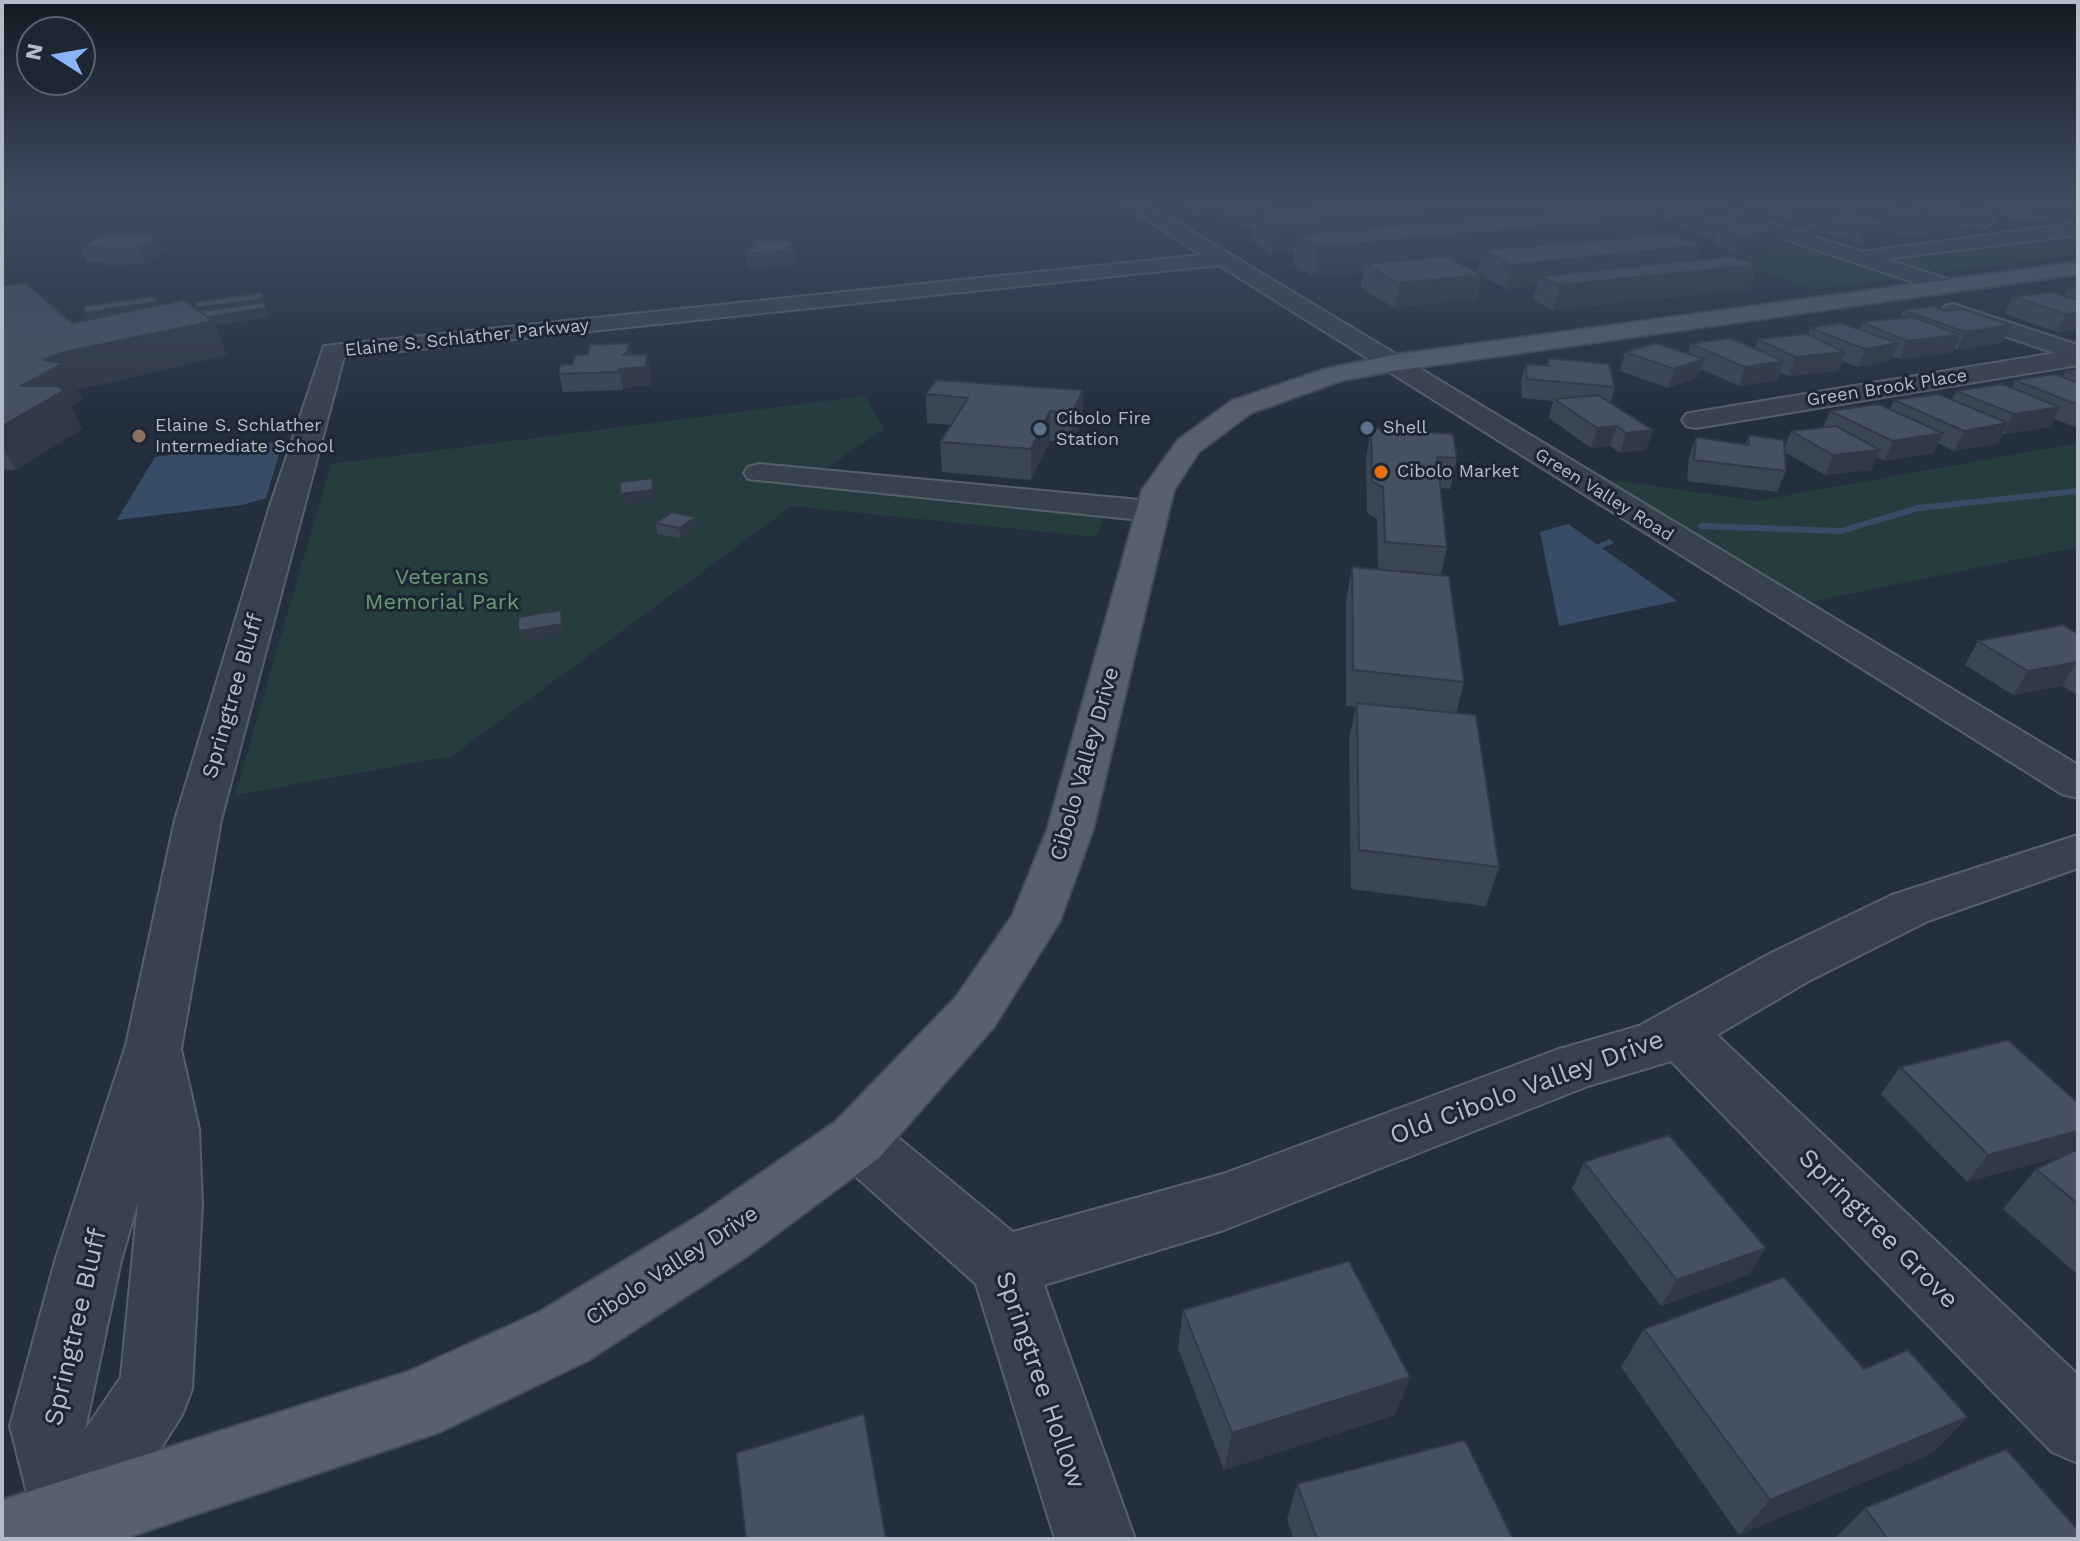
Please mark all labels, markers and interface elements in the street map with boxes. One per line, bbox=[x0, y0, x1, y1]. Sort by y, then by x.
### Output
north arrow bbox=[16, 16, 96, 96]
text: N bbox=[20, 41, 48, 62]
street label: Elaine S. Schlather Parkway bbox=[344, 314, 590, 362]
street label: Green Brook Place bbox=[1805, 365, 1969, 411]
place label: Cibolo Fire Station bbox=[1056, 408, 1151, 450]
place label: Elaine S. Schlather Intermediate School bbox=[155, 415, 334, 458]
place label: Shell bbox=[1383, 417, 1427, 439]
marker: Shell bbox=[1358, 419, 1376, 437]
marker: Cibolo Fire Station bbox=[1031, 420, 1049, 438]
marker: Elaine S. Schlather Intermediate School bbox=[130, 427, 148, 445]
street label: Green Valley Road bbox=[1531, 444, 1677, 546]
place label: Cibolo Market bbox=[1397, 461, 1519, 483]
marker: Cibolo Market bbox=[1372, 463, 1390, 481]
park label: Veterans Memorial Park bbox=[365, 565, 519, 616]
street label: Springtree Bluff bbox=[197, 610, 269, 782]
street label: Cibolo Valley Drive bbox=[1045, 664, 1125, 864]
street label: Old Cibolo Valley Drive bbox=[1386, 1024, 1668, 1152]
street label: Springtree Grove bbox=[1792, 1143, 1964, 1315]
street label: Cibolo Valley Drive bbox=[581, 1200, 763, 1332]
street label: Springtree Bluff bbox=[38, 1225, 114, 1429]
street label: Springtree Hollow bbox=[988, 1267, 1092, 1493]

